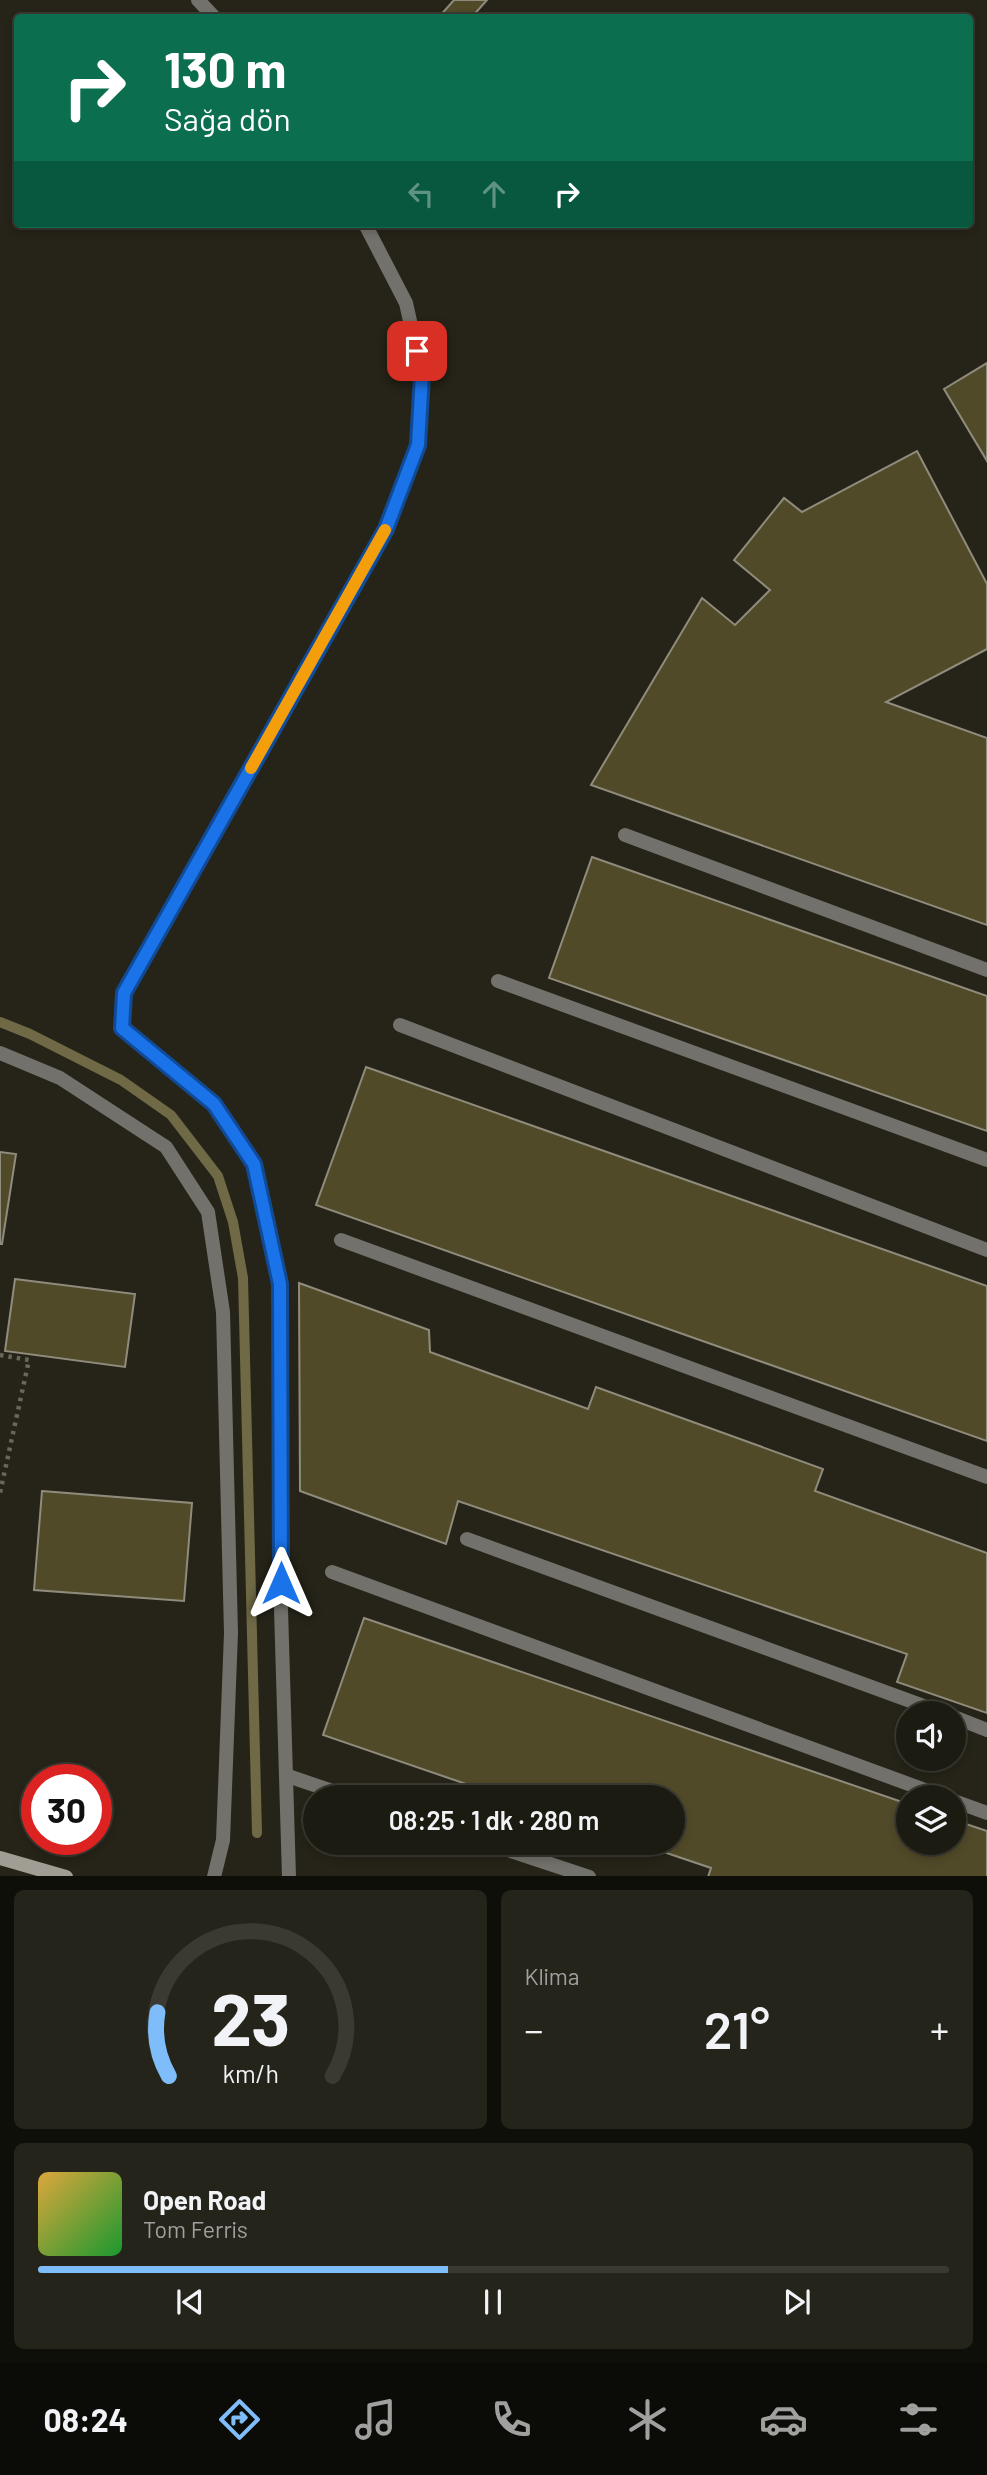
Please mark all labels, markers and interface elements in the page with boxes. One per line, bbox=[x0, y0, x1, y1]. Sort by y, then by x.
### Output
text: 130 m bbox=[164, 39, 286, 98]
icon: right bbox=[49, 42, 140, 133]
text: Sağa dön bbox=[164, 99, 291, 137]
icon: left bbox=[402, 175, 440, 213]
icon: ahead bbox=[475, 175, 513, 213]
icon: right bbox=[548, 175, 586, 213]
pin bbox=[387, 321, 447, 381]
icon: arrive bbox=[398, 332, 436, 370]
position arrow bbox=[244, 1546, 318, 1620]
map controls bbox=[896, 1701, 966, 1855]
button: sound bbox=[896, 1701, 966, 1771]
speed limit sign: 30 bbox=[21, 1764, 112, 1855]
button: layers bbox=[896, 1785, 966, 1855]
text: 08:25 · 1 dk · 280 m bbox=[389, 1804, 599, 1835]
text: Klima bbox=[525, 1962, 580, 1990]
text: 23 bbox=[211, 1973, 290, 2061]
text: 21° bbox=[704, 1997, 770, 2059]
text: − bbox=[525, 2006, 544, 2052]
text: + bbox=[930, 2006, 949, 2052]
text: km/h bbox=[222, 2057, 279, 2087]
text: Open Road bbox=[143, 2184, 266, 2215]
text: Tom Ferris bbox=[143, 2215, 248, 2243]
icon: previous bbox=[171, 2283, 209, 2321]
icon: pause bbox=[474, 2283, 512, 2321]
icon: next bbox=[778, 2283, 816, 2321]
icon: directions bbox=[215, 2395, 264, 2444]
icon: music bbox=[351, 2395, 400, 2444]
icon: phone bbox=[487, 2395, 536, 2444]
icon: climate bbox=[623, 2395, 672, 2444]
icon: car bbox=[759, 2395, 808, 2444]
icon: filters bbox=[894, 2395, 943, 2444]
text: 08:24 bbox=[43, 2400, 128, 2438]

